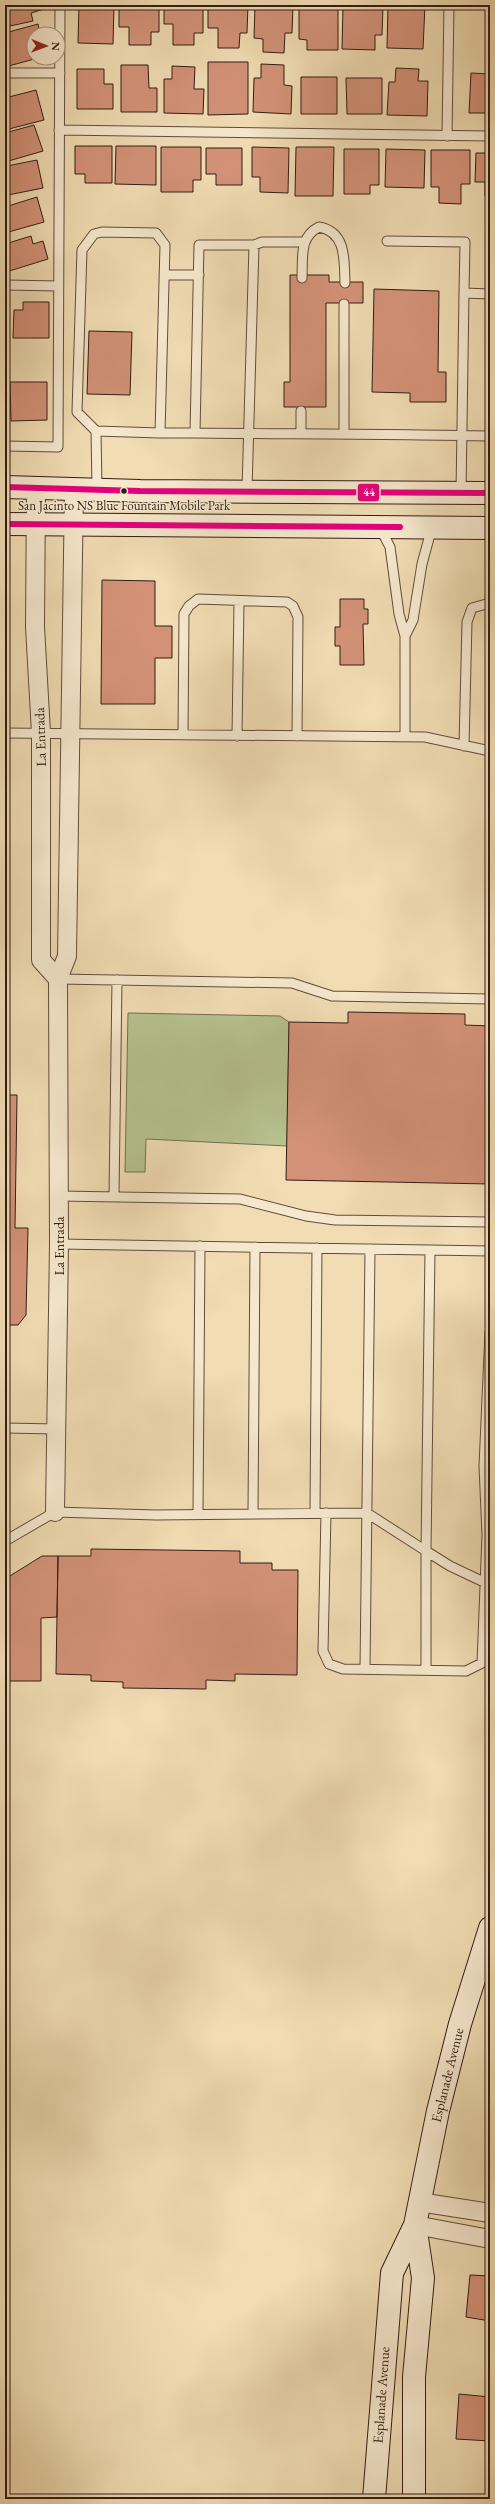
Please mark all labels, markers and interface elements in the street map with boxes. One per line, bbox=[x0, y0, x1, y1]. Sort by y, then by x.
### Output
north arrow bbox=[26, 26, 66, 66]
text: N bbox=[49, 42, 63, 51]
line badge: 44 bbox=[357, 483, 380, 502]
text: 44 bbox=[363, 485, 375, 499]
marker: San Jacinto NS Blue Fountain Mobile Park bbox=[119, 486, 129, 496]
place label: San Jacinto NS Blue Fountain Mobile Park bbox=[18, 497, 231, 514]
street label: La Entrada bbox=[30, 707, 50, 767]
street label: La Entrada bbox=[50, 1216, 68, 1276]
street label: Esplanade Avenue bbox=[427, 2025, 468, 2124]
street label: Esplanade Avenue bbox=[369, 2345, 393, 2444]

